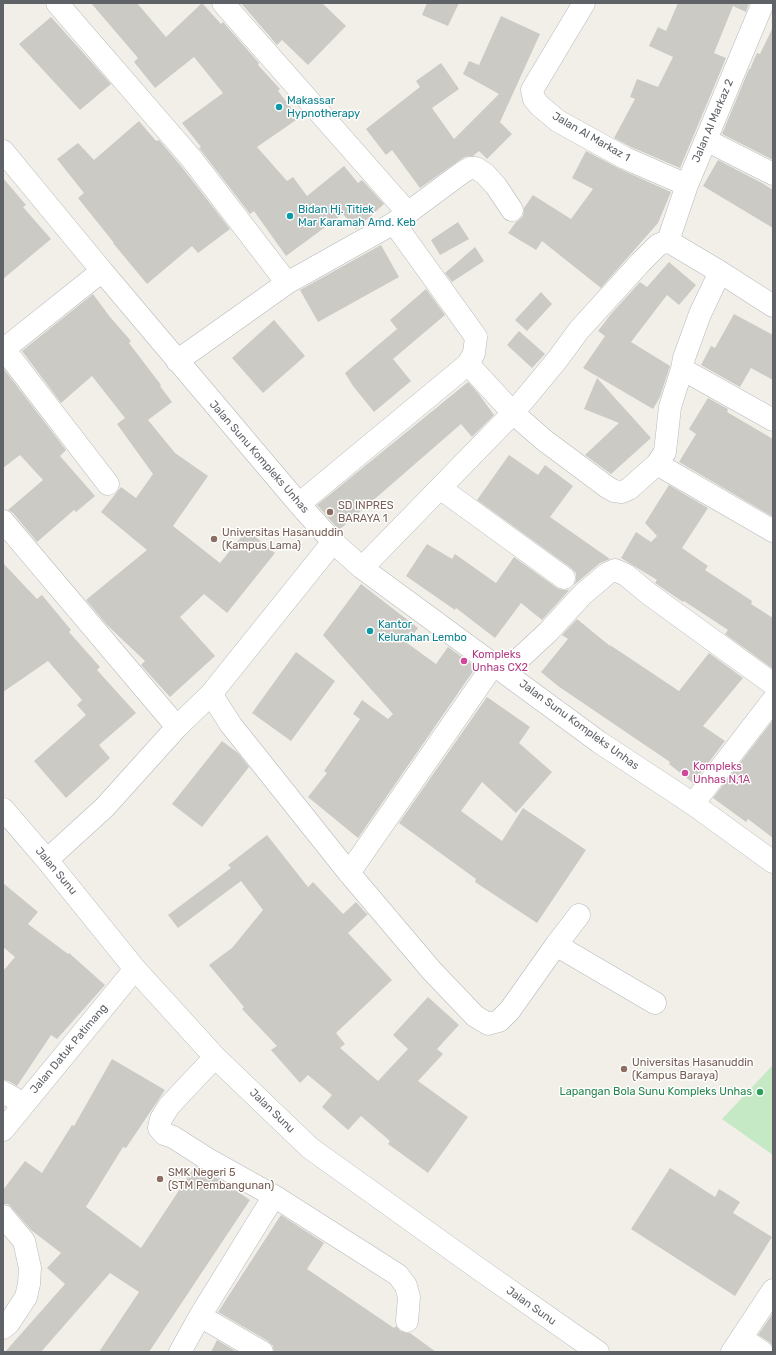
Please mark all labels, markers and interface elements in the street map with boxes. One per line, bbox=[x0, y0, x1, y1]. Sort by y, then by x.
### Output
street label: Jalan Al Markaz 2 bbox=[689, 77, 737, 165]
place label: Makassar Hypnotherapy bbox=[287, 94, 360, 120]
marker: Makassar Hypnotherapy bbox=[274, 102, 284, 112]
street label: Jalan Al Markaz 1 bbox=[550, 109, 632, 165]
place label: Bidan Hj. Titiek Mar Karamah Amd. Keb bbox=[298, 203, 416, 229]
marker: Bidan Hj. Titiek Mar Karamah Amd. Keb bbox=[285, 211, 295, 221]
street label: Jalan Sunu Kompleks Unhas bbox=[206, 398, 312, 516]
place label: SD INPRES BARAYA 1 bbox=[338, 499, 394, 525]
marker: SD INPRES BARAYA 1 bbox=[325, 507, 335, 517]
place label: Universitas Hasanuddin (Kampus Lama) bbox=[222, 526, 344, 552]
marker: Universitas Hasanuddin (Kampus Lama) bbox=[209, 534, 219, 544]
place label: Kantor Kelurahan Lembo bbox=[378, 618, 467, 644]
marker: Kantor Kelurahan Lembo bbox=[365, 626, 375, 636]
place label: Kompleks Unhas CX2 bbox=[472, 648, 528, 674]
marker: Kompleks Unhas CX2 bbox=[459, 656, 469, 666]
street label: Jalan Sunu Kompleks Unhas bbox=[516, 677, 642, 773]
place label: Kompleks Unhas N,1A bbox=[693, 760, 750, 786]
marker: Kompleks Unhas N,1A bbox=[680, 768, 690, 778]
street label: Jalan Sunu bbox=[32, 845, 80, 897]
street label: Jalan Datuk Patimang bbox=[28, 1001, 110, 1097]
place label: Universitas Hasanuddin (Kampus Baraya) bbox=[632, 1056, 754, 1082]
marker: Universitas Hasanuddin (Kampus Baraya) bbox=[619, 1064, 629, 1074]
place label: Lapangan Bola Sunu Kompleks Unhas bbox=[559, 1085, 752, 1099]
street label: Jalan Sunu bbox=[247, 1086, 297, 1136]
marker: Lapangan Bola Sunu Kompleks Unhas bbox=[755, 1087, 765, 1097]
place label: SMK Negeri 5 (STM Pembangunan) bbox=[168, 1166, 274, 1192]
marker: SMK Negeri 5 (STM Pembangunan) bbox=[155, 1174, 165, 1184]
street label: Jalan Sunu bbox=[504, 1284, 558, 1328]

